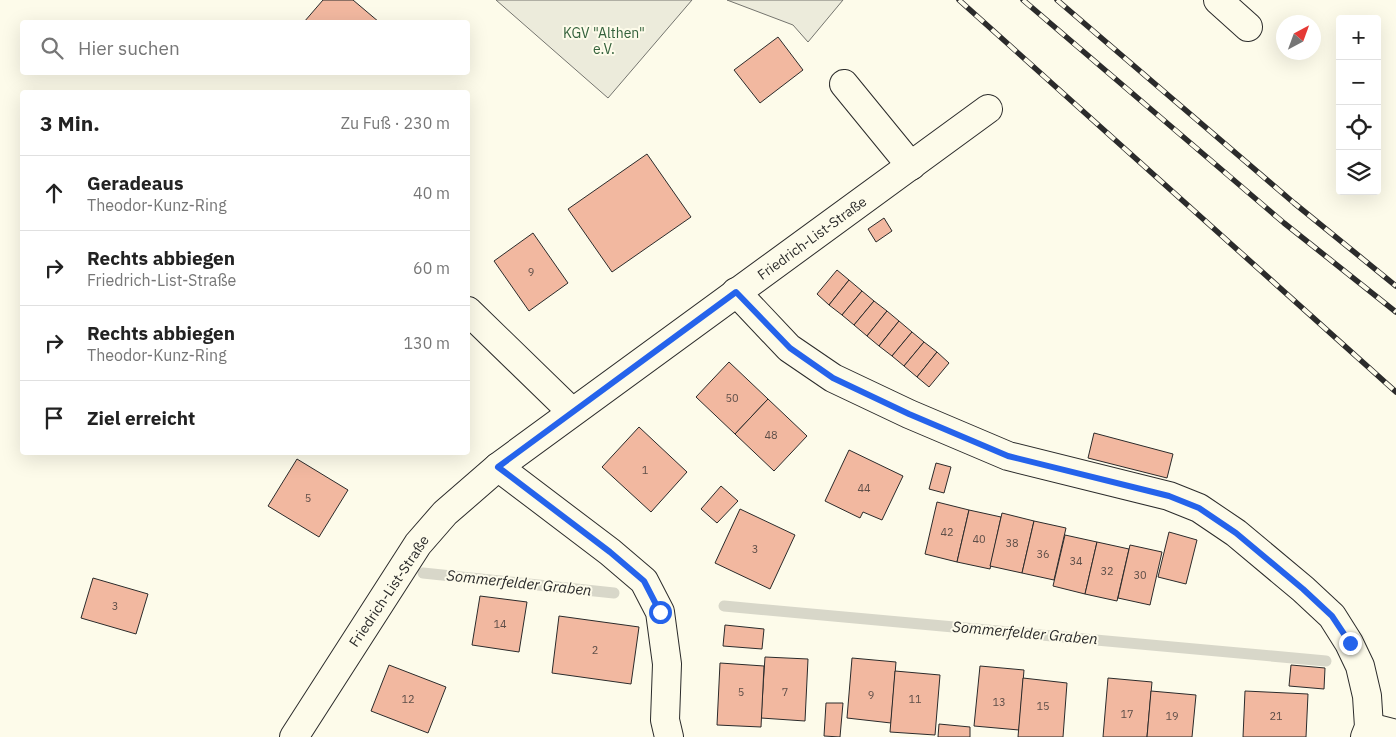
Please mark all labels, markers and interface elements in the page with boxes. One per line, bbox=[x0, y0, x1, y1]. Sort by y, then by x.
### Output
north arrow bbox=[1276, 15, 1321, 60]
map controls bbox=[1336, 15, 1381, 195]
button: + bbox=[1336, 15, 1381, 60]
search box bbox=[20, 20, 470, 75]
park label: KGV "Althen" e.V. bbox=[563, 24, 645, 58]
icon: search bbox=[38, 34, 66, 62]
text: Hier suchen bbox=[78, 36, 180, 60]
button: − bbox=[1336, 60, 1381, 105]
button: locate bbox=[1336, 105, 1381, 150]
text: 3 Min. bbox=[40, 109, 100, 137]
text: Zu Fuß · 230 m bbox=[341, 113, 450, 133]
button: layers bbox=[1336, 150, 1381, 195]
text: Geradeaus bbox=[87, 171, 184, 195]
icon: ahead bbox=[40, 179, 68, 207]
text: 40 m bbox=[413, 183, 450, 203]
street label: Friedrich-List-Straße bbox=[754, 192, 870, 284]
text: Theodor-Kunz-Ring bbox=[87, 195, 227, 215]
text: Rechts abbiegen bbox=[87, 246, 235, 270]
icon: right bbox=[40, 254, 68, 282]
text: 60 m bbox=[413, 258, 450, 278]
house number: 9 bbox=[528, 265, 534, 279]
text: Friedrich-List-Straße bbox=[87, 270, 236, 290]
text: Rechts abbiegen bbox=[87, 321, 235, 345]
icon: right bbox=[40, 329, 68, 357]
text: 130 m bbox=[403, 333, 450, 353]
text: Theodor-Kunz-Ring bbox=[87, 345, 227, 365]
house number: 50 bbox=[725, 391, 739, 405]
icon: arrive bbox=[40, 404, 68, 432]
text: Ziel erreicht bbox=[87, 406, 195, 430]
house number: 48 bbox=[764, 428, 778, 442]
house number: 1 bbox=[642, 463, 649, 477]
house number: 44 bbox=[857, 481, 871, 495]
house number: 5 bbox=[305, 491, 311, 505]
house number: 42 bbox=[940, 525, 954, 539]
street label: Friedrich-List-Straße bbox=[345, 532, 433, 650]
house number: 40 bbox=[972, 532, 986, 546]
house number: 38 bbox=[1005, 536, 1019, 550]
house number: 3 bbox=[752, 542, 758, 556]
house number: 36 bbox=[1036, 547, 1050, 561]
house number: 34 bbox=[1069, 554, 1083, 568]
house number: 32 bbox=[1100, 564, 1114, 578]
water label: Sommerfelder Graben bbox=[446, 565, 593, 600]
house number: 30 bbox=[1133, 568, 1147, 582]
house number: 3 bbox=[112, 599, 118, 613]
route start bbox=[649, 601, 672, 624]
house number: 14 bbox=[493, 617, 507, 631]
water label: Sommerfelder Graben bbox=[952, 617, 1099, 648]
route end bbox=[1339, 632, 1362, 655]
house number: 2 bbox=[592, 643, 598, 657]
house number: 5 bbox=[738, 685, 744, 699]
house number: 7 bbox=[782, 685, 788, 699]
house number: 9 bbox=[868, 688, 874, 702]
house number: 12 bbox=[401, 692, 415, 706]
house number: 11 bbox=[908, 692, 922, 706]
house number: 13 bbox=[992, 695, 1006, 709]
house number: 15 bbox=[1036, 699, 1050, 713]
house number: 17 bbox=[1120, 707, 1134, 721]
house number: 19 bbox=[1165, 709, 1179, 723]
house number: 21 bbox=[1269, 709, 1283, 723]

